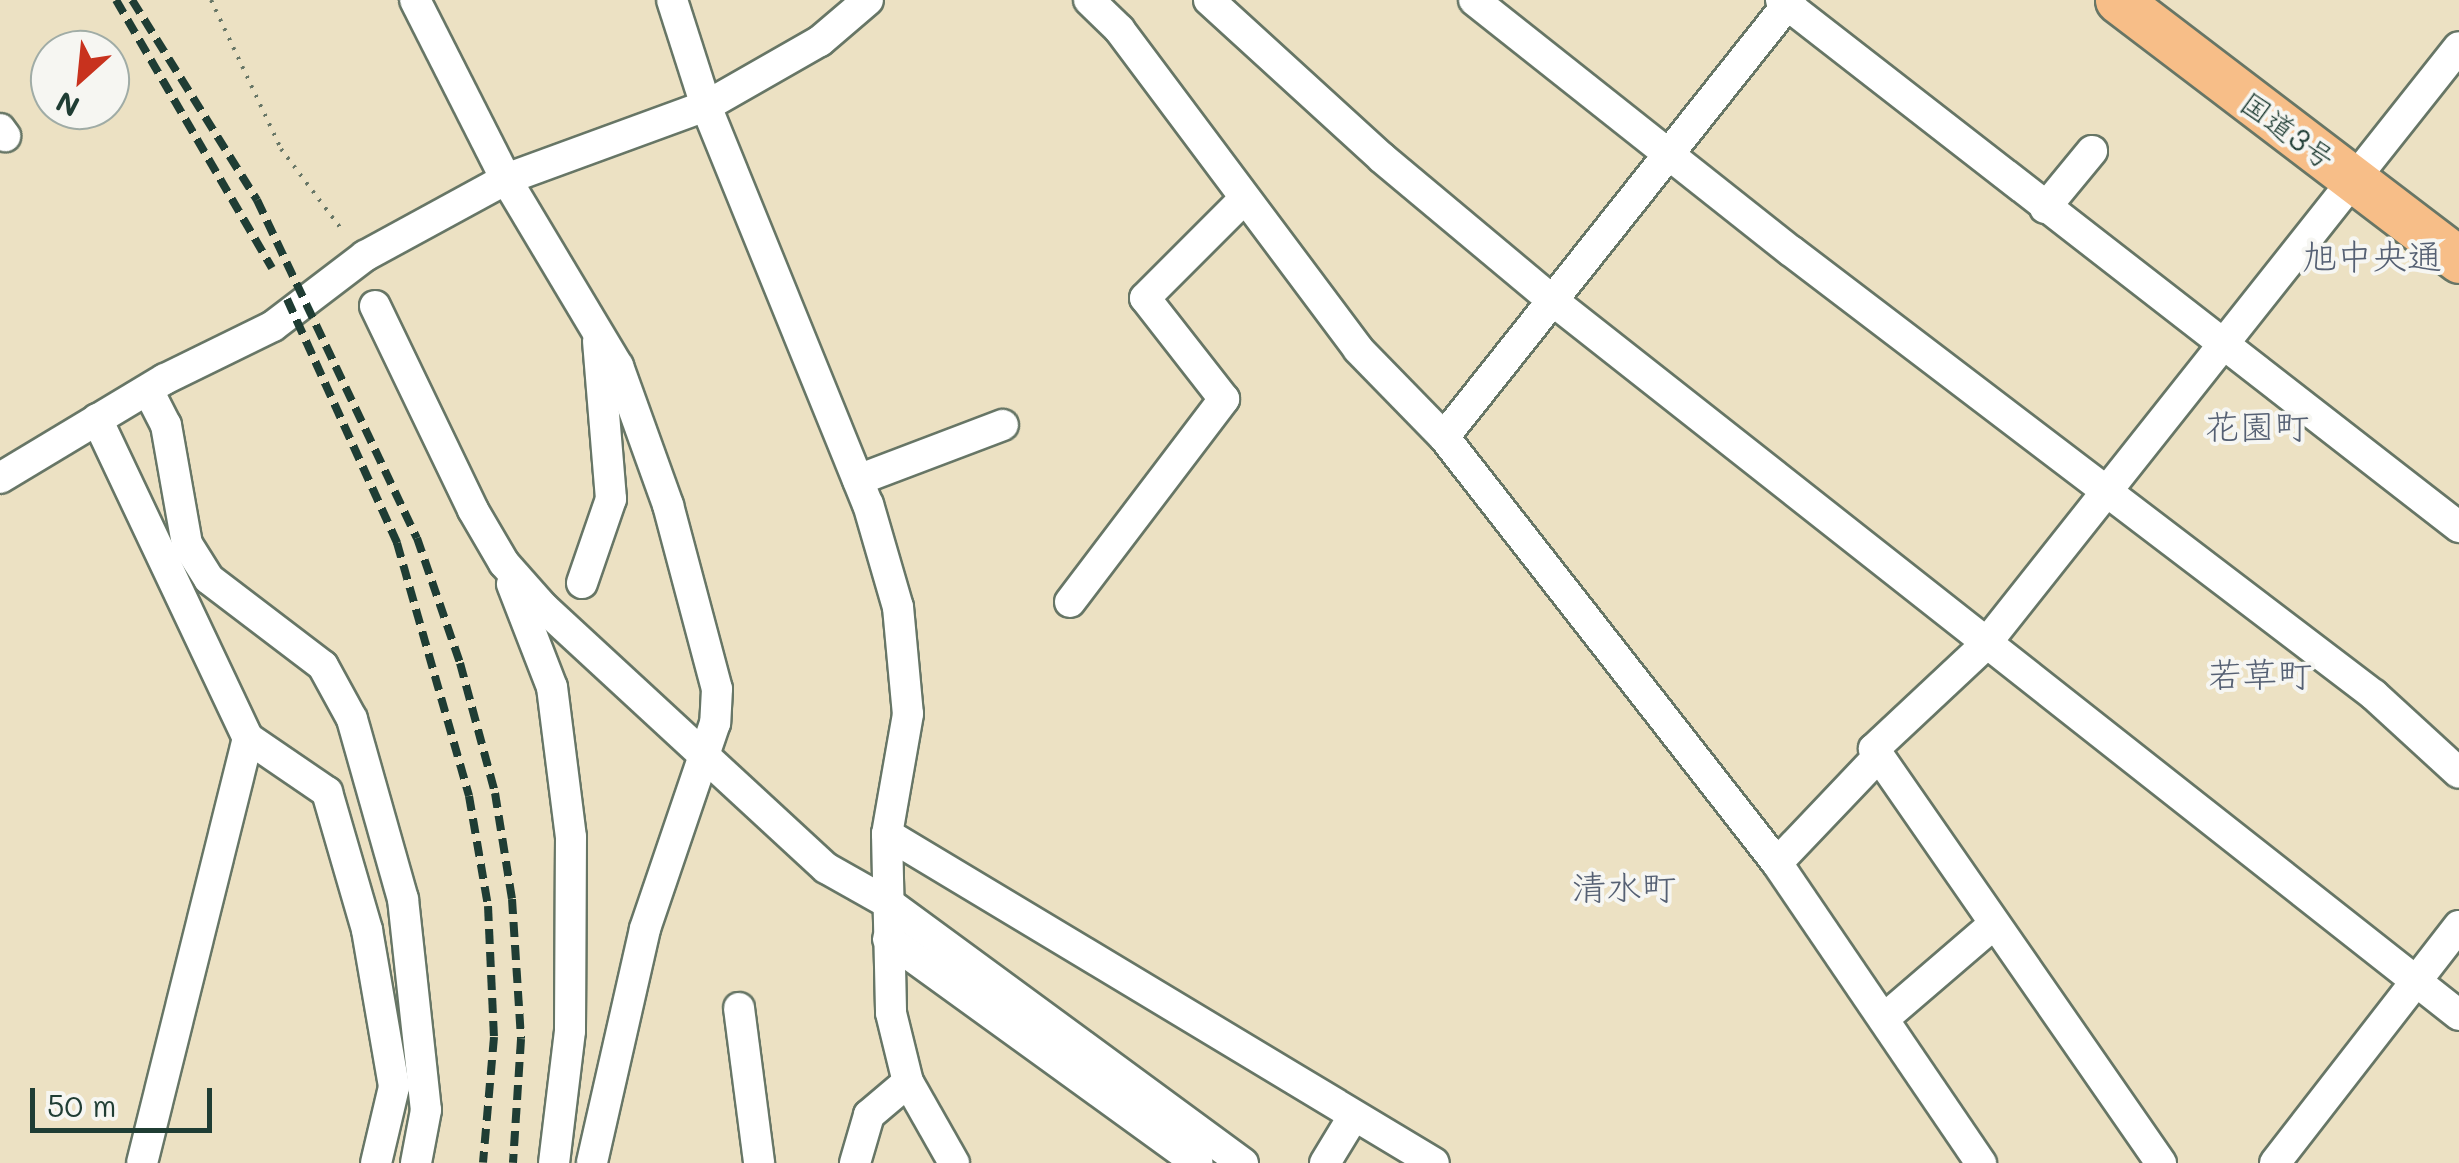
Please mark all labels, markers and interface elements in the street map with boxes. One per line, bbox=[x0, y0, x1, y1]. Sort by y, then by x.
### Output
north arrow bbox=[30, 30, 130, 130]
text: N bbox=[50, 84, 85, 126]
street label: 国道3号 bbox=[2234, 84, 2342, 176]
district label: 旭中央通 bbox=[2302, 234, 2442, 276]
district label: 花園町 bbox=[2205, 404, 2309, 446]
district label: 若草町 bbox=[2208, 652, 2312, 694]
district label: 清水町 bbox=[1572, 865, 1676, 907]
scale bar bbox=[35, 1068, 218, 1130]
text: 50 m bbox=[47, 1085, 117, 1125]

